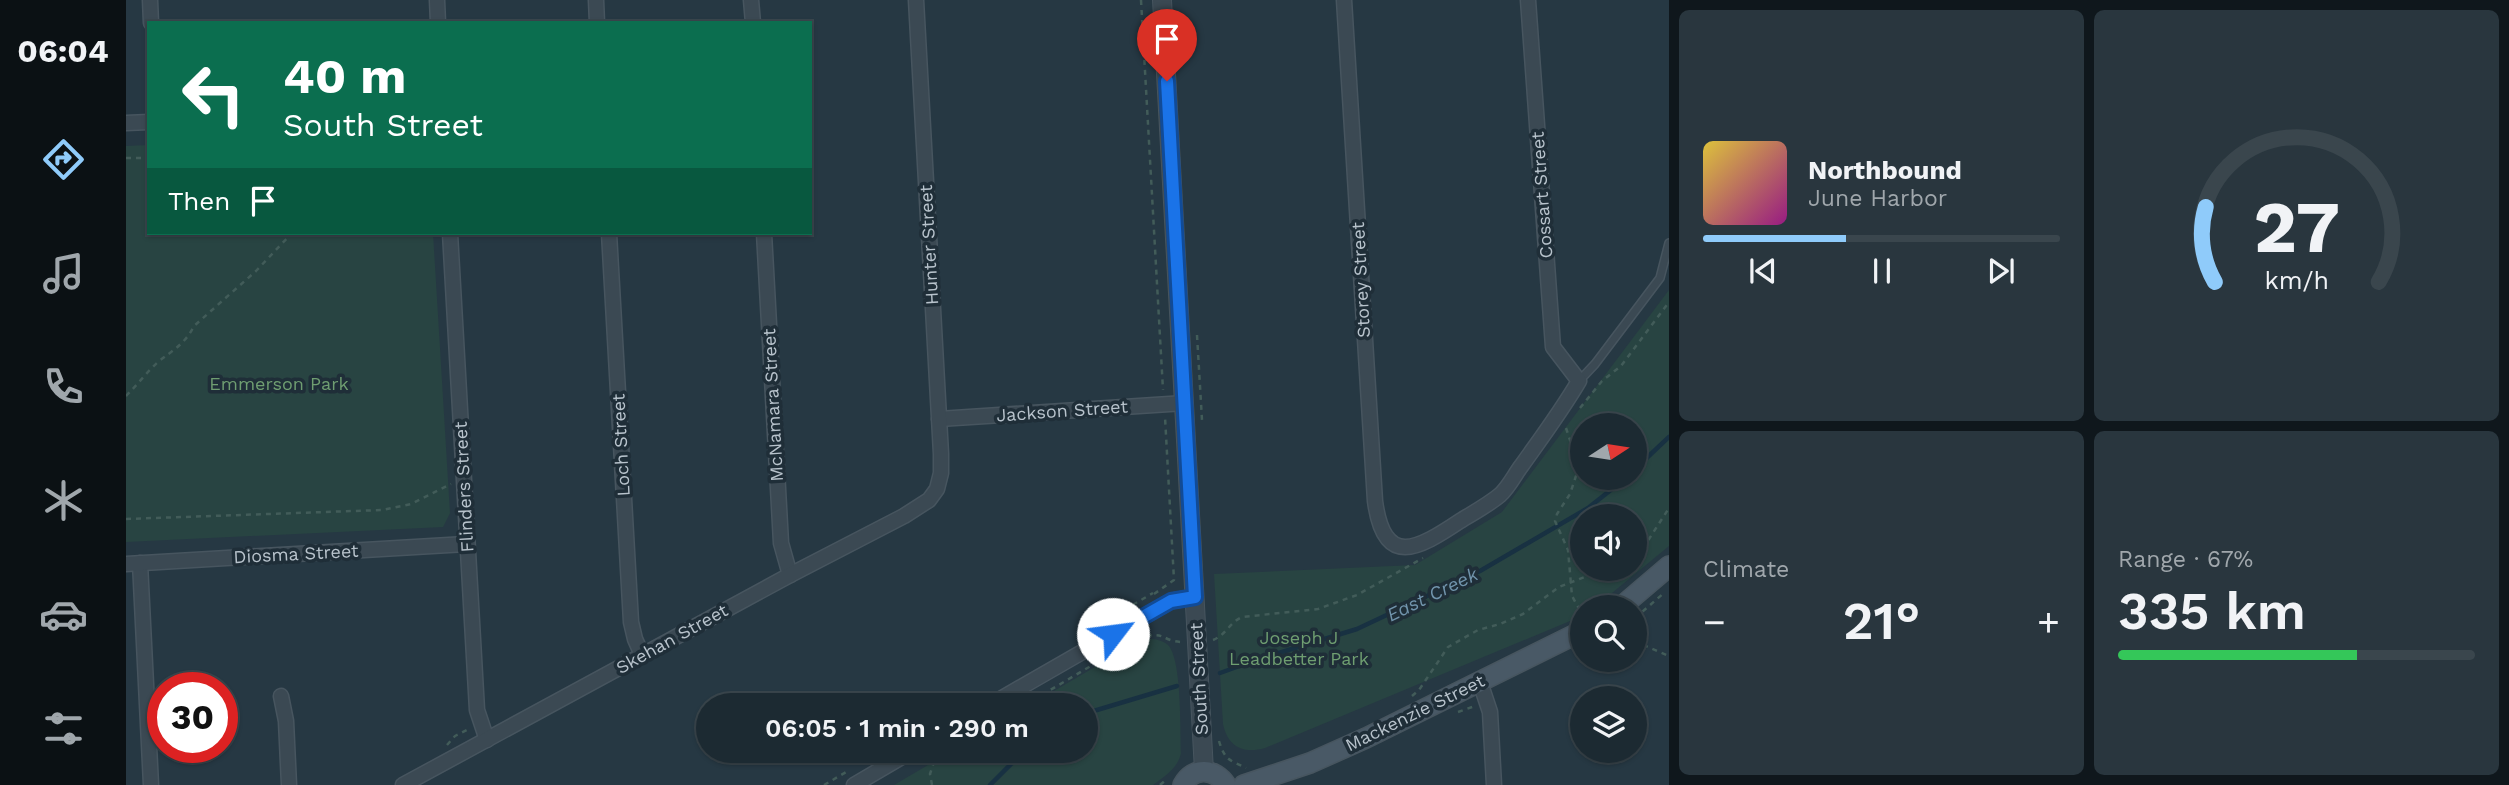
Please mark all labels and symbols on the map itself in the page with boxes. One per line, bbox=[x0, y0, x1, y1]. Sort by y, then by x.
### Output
pin bbox=[1137, 9, 1197, 81]
street label: Cossart Street bbox=[1527, 131, 1556, 259]
street label: Hunter Street bbox=[915, 184, 942, 306]
street label: Storey Street bbox=[1347, 221, 1374, 339]
street label: McNamara Street bbox=[758, 328, 787, 482]
park label: Emmerson Park bbox=[209, 373, 349, 394]
street label: Loch Street bbox=[607, 393, 634, 497]
street label: Jackson Street bbox=[995, 395, 1129, 426]
north arrow bbox=[1570, 413, 1647, 490]
street label: Flinders Street bbox=[450, 421, 477, 553]
street label: Diosma Street bbox=[233, 540, 359, 567]
water label: East Creek bbox=[1383, 562, 1482, 626]
position arrow bbox=[1076, 597, 1150, 671]
street label: Skehan Street bbox=[612, 599, 732, 678]
street label: South Street bbox=[1185, 622, 1212, 736]
park label: Joseph J Leadbetter Park bbox=[1229, 627, 1369, 669]
street label: Mackenzie Street bbox=[1342, 670, 1488, 755]
speed limit sign: 30 bbox=[147, 672, 238, 763]

